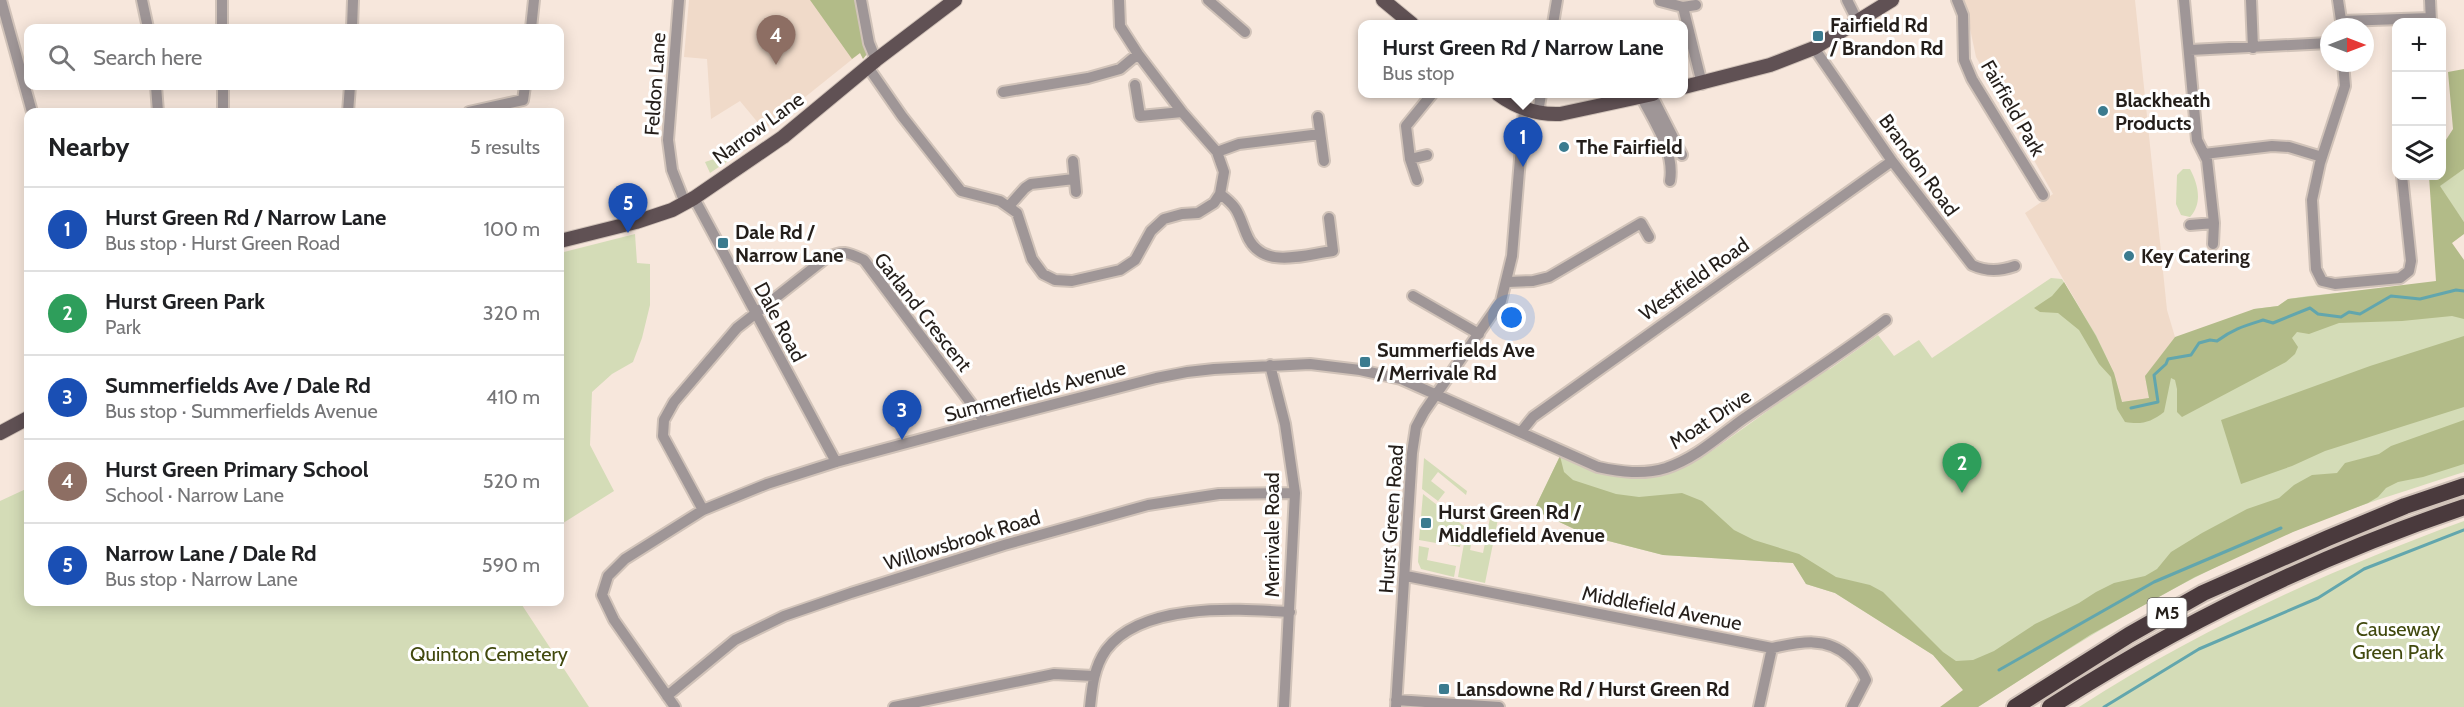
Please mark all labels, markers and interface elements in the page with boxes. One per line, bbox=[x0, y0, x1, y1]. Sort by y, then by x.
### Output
place label: Fairfield Rd / Brandon Rd bbox=[1829, 13, 1943, 60]
pin: 4 bbox=[756, 16, 796, 65]
north arrow bbox=[2320, 18, 2374, 72]
map controls bbox=[2392, 18, 2446, 180]
button: + bbox=[2392, 18, 2446, 72]
popup bbox=[1358, 20, 1688, 98]
search box bbox=[24, 24, 564, 90]
marker: Fairfield Rd / Brandon Rd bbox=[1811, 29, 1825, 43]
street label: Feldon Lane bbox=[639, 32, 671, 136]
text: Hurst Green Rd / Narrow Lane bbox=[1382, 34, 1664, 61]
icon: search bbox=[45, 41, 78, 74]
text: Search here bbox=[93, 44, 202, 71]
street label: Fairfield Park bbox=[1976, 56, 2050, 160]
text: Bus stop bbox=[1382, 61, 1454, 85]
button: − bbox=[2392, 72, 2446, 126]
street label: Narrow Lane bbox=[708, 87, 808, 169]
place label: Blackheath Products bbox=[2115, 88, 2210, 135]
marker: Blackheath Products bbox=[2096, 104, 2110, 118]
street label: Brandon Road bbox=[1874, 109, 1964, 221]
pin: 1 bbox=[1504, 118, 1543, 167]
button: layers bbox=[2392, 126, 2446, 180]
text: Nearby bbox=[48, 131, 129, 163]
text: 5 results bbox=[470, 135, 540, 159]
place label: The Fairfield bbox=[1576, 135, 1683, 159]
marker: The Fairfield bbox=[1557, 140, 1571, 154]
pin: 5 bbox=[608, 184, 648, 233]
text: Hurst Green Rd / Narrow Lane bbox=[105, 204, 386, 231]
text: 1 bbox=[64, 217, 71, 241]
text: 100 m bbox=[484, 217, 540, 241]
place label: Dale Rd / Narrow Lane bbox=[735, 220, 844, 267]
text: Bus stop · Hurst Green Road bbox=[105, 231, 340, 255]
street label: Westfield Road bbox=[1635, 232, 1753, 326]
marker: Dale Rd / Narrow Lane bbox=[716, 236, 730, 250]
place label: Key Catering bbox=[2141, 244, 2250, 268]
street label: Garland Crescent bbox=[869, 248, 977, 376]
marker: Key Catering bbox=[2122, 249, 2136, 263]
street label: Dale Road bbox=[749, 278, 811, 366]
text: Hurst Green Park bbox=[105, 288, 265, 315]
text: 2 bbox=[62, 301, 73, 325]
text: 320 m bbox=[483, 301, 540, 325]
your location bbox=[1497, 303, 1526, 332]
text: Park bbox=[105, 315, 141, 339]
place label: Summerfields Ave / Merrivale Rd bbox=[1376, 338, 1535, 385]
street label: Summerfields Avenue bbox=[942, 355, 1128, 427]
marker: Summerfields Ave / Merrivale Rd bbox=[1358, 355, 1372, 369]
text: Summerfields Ave / Dale Rd bbox=[105, 372, 371, 399]
street label: Moat Drive bbox=[1665, 384, 1755, 454]
text: 3 bbox=[62, 385, 73, 409]
text: 410 m bbox=[486, 385, 540, 409]
pin: 3 bbox=[882, 390, 922, 440]
text: Bus stop · Summerfields Avenue bbox=[105, 399, 378, 423]
street label: Hurst Green Road bbox=[1374, 444, 1408, 594]
pin: 2 bbox=[1942, 444, 1982, 493]
text: Hurst Green Primary School bbox=[105, 456, 369, 483]
text: 4 bbox=[61, 469, 74, 493]
text: 520 m bbox=[483, 469, 540, 493]
street label: Merrivale Road bbox=[1260, 472, 1284, 598]
text: School · Narrow Lane bbox=[105, 483, 284, 507]
place label: Hurst Green Rd / Middlefield Avenue bbox=[1438, 500, 1605, 547]
street label: Willowsbrook Road bbox=[881, 505, 1043, 575]
marker: Hurst Green Rd / Middlefield Avenue bbox=[1419, 516, 1433, 530]
text: Narrow Lane / Dale Rd bbox=[105, 540, 317, 567]
text: 5 bbox=[62, 553, 73, 577]
text: 590 m bbox=[482, 553, 540, 577]
text: Bus stop · Narrow Lane bbox=[105, 567, 298, 591]
street label: Middlefield Avenue bbox=[1580, 581, 1744, 635]
road number: M5 bbox=[2148, 598, 2186, 628]
park label: Causeway Green Park bbox=[2352, 617, 2444, 664]
park label: Quinton Cemetery bbox=[410, 642, 568, 666]
place label: Lansdowne Rd / Hurst Green Rd bbox=[1456, 677, 1729, 701]
marker: Lansdowne Rd / Hurst Green Rd bbox=[1437, 682, 1451, 696]

